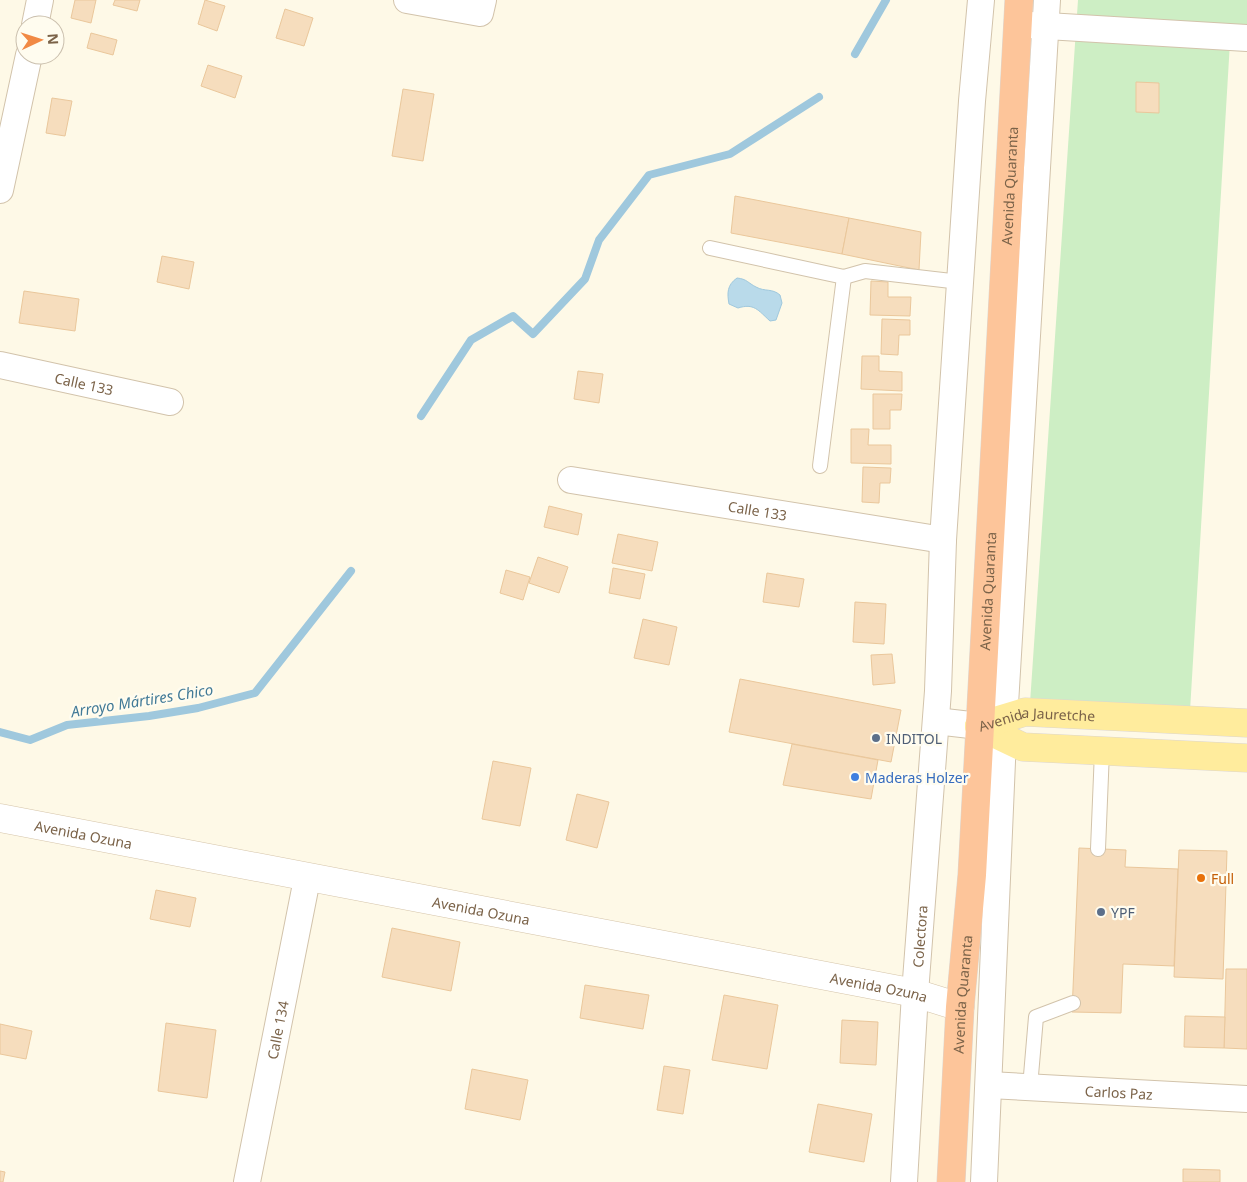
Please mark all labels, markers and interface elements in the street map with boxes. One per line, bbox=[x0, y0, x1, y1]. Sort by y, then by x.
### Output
north arrow bbox=[15, 15, 65, 65]
text: N bbox=[44, 33, 63, 45]
street label: Avenida Quaranta bbox=[996, 126, 1022, 246]
street label: Calle 133 bbox=[53, 368, 115, 399]
street label: Calle 133 bbox=[727, 496, 789, 524]
street label: Avenida Quaranta bbox=[975, 531, 1000, 651]
water label: Arroyo Mártires Chico bbox=[69, 679, 215, 721]
street label: Avenida Jauretche bbox=[976, 702, 1096, 735]
place label: INDITOL bbox=[886, 729, 942, 748]
marker: INDITOL bbox=[870, 732, 882, 744]
place label: Maderas Holzer bbox=[865, 768, 969, 787]
marker: Maderas Holzer bbox=[849, 771, 861, 783]
street label: Avenida Ozuna bbox=[33, 815, 134, 853]
place label: Full bbox=[1211, 869, 1234, 888]
marker: Full bbox=[1195, 872, 1207, 884]
street label: Avenida Ozuna bbox=[431, 891, 532, 929]
place label: YPF bbox=[1111, 903, 1135, 922]
street label: Colectora bbox=[907, 905, 931, 968]
marker: YPF bbox=[1095, 906, 1107, 918]
street label: Avenida Quaranta bbox=[948, 934, 976, 1054]
street label: Avenida Ozuna bbox=[829, 967, 930, 1006]
street label: Calle 134 bbox=[262, 999, 292, 1061]
street label: Carlos Paz bbox=[1084, 1081, 1154, 1103]

